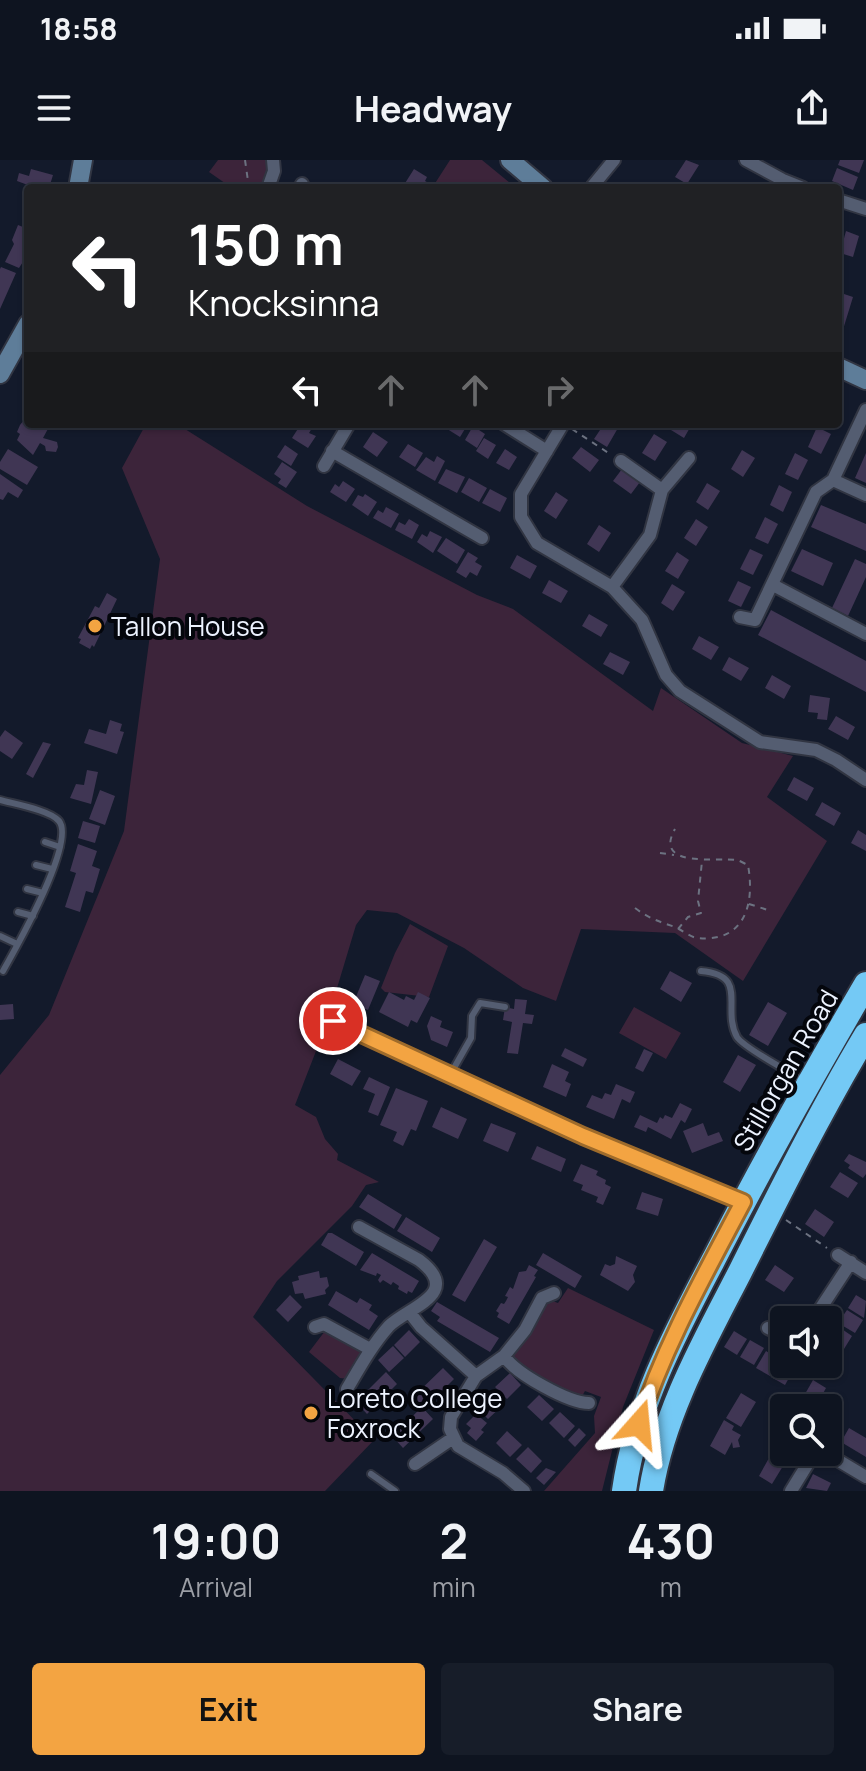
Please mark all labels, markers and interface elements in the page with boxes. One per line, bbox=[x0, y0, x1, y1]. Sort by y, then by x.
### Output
text: 18:58 bbox=[40, 8, 118, 49]
text: Headway bbox=[354, 84, 512, 133]
icon: menu bbox=[32, 86, 76, 130]
icon: share bbox=[790, 86, 834, 130]
text: 150 m bbox=[188, 205, 344, 282]
icon: left bbox=[56, 216, 160, 320]
text: Knocksinna bbox=[188, 278, 379, 327]
icon: left bbox=[285, 368, 329, 412]
icon: ahead bbox=[369, 368, 413, 412]
icon: ahead bbox=[453, 368, 497, 412]
icon: right bbox=[537, 368, 581, 412]
place label: Tallon House bbox=[111, 608, 265, 644]
marker: Tallon House bbox=[86, 617, 104, 635]
street label: Stillorgan Road bbox=[724, 983, 846, 1157]
pin bbox=[299, 987, 367, 1055]
icon: arrive bbox=[311, 999, 355, 1043]
map controls bbox=[770, 1306, 842, 1466]
button: sound bbox=[770, 1306, 842, 1378]
place label: Loreto College Foxrock bbox=[327, 1380, 502, 1446]
position arrow bbox=[597, 1382, 681, 1466]
button: search bbox=[770, 1394, 842, 1466]
marker: Loreto College Foxrock bbox=[302, 1404, 320, 1422]
text: 19:00 bbox=[151, 1508, 281, 1573]
text: 2 bbox=[440, 1508, 468, 1573]
text: 430 bbox=[626, 1508, 715, 1573]
text: Arrival bbox=[179, 1569, 253, 1605]
text: min bbox=[432, 1569, 476, 1605]
text: m bbox=[660, 1569, 682, 1605]
button: Exit bbox=[32, 1663, 425, 1755]
button: Share bbox=[441, 1663, 834, 1755]

